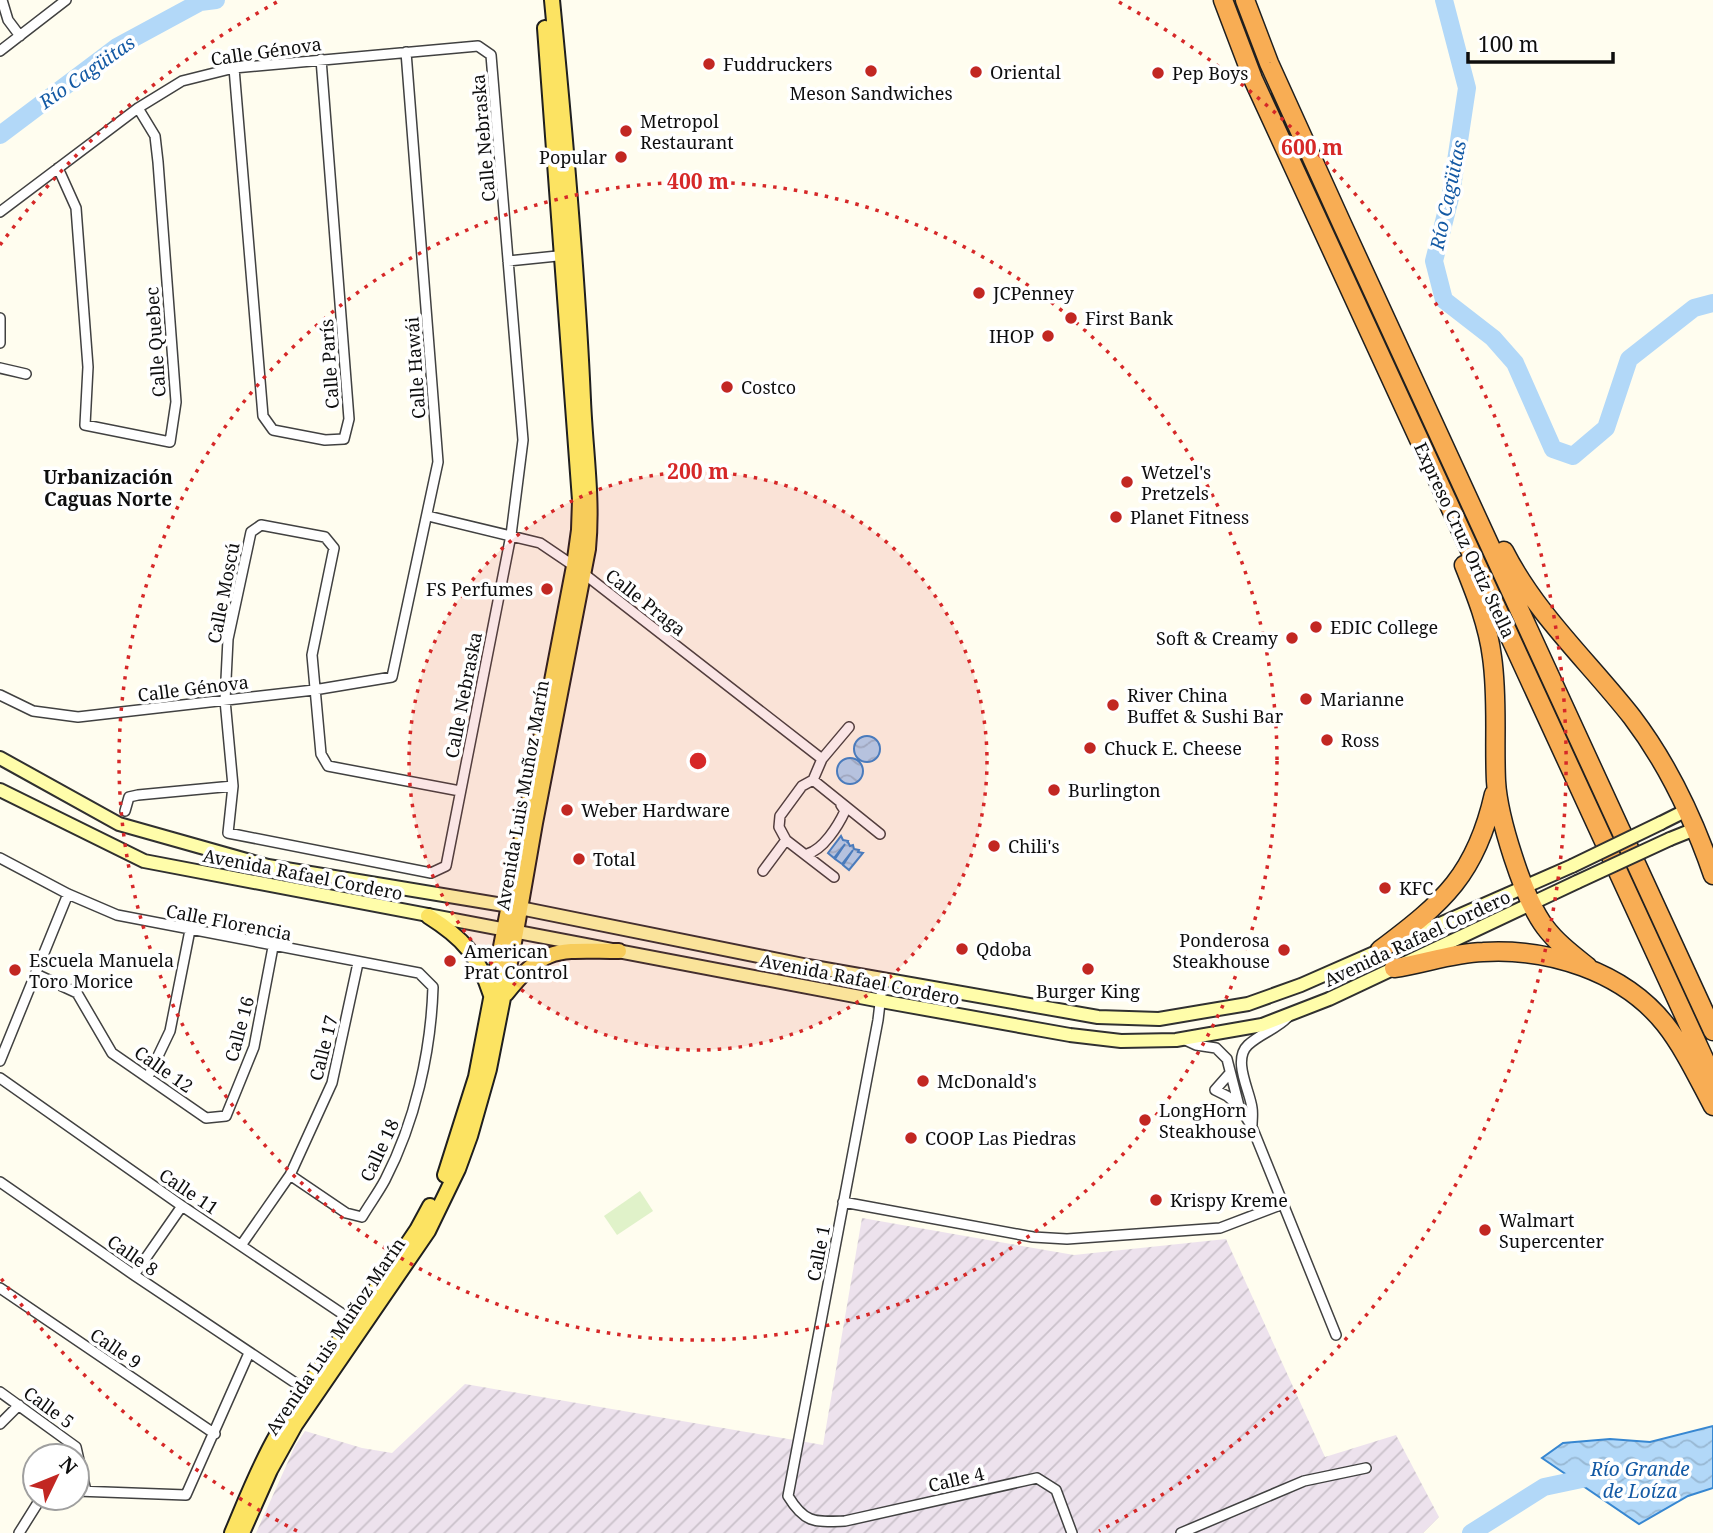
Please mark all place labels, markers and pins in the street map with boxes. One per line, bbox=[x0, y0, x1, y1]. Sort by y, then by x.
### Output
place label: Fuddruckers bbox=[723, 52, 832, 76]
marker: Fuddruckers bbox=[701, 56, 717, 72]
place label: Oriental bbox=[990, 60, 1061, 84]
place label: Pep Boys bbox=[1172, 61, 1248, 85]
marker: Meson Sandwiches bbox=[863, 63, 879, 79]
marker: Oriental bbox=[968, 64, 984, 80]
marker: Pep Boys bbox=[1150, 65, 1166, 81]
place label: Meson Sandwiches bbox=[789, 81, 953, 105]
place label: Metropol Restaurant bbox=[640, 109, 734, 154]
marker: Metropol Restaurant bbox=[618, 123, 634, 139]
place label: Popular bbox=[539, 145, 608, 169]
marker: Popular bbox=[613, 149, 629, 165]
place label: JCPenney bbox=[992, 281, 1075, 305]
marker: JCPenney bbox=[971, 285, 987, 301]
place label: First Bank bbox=[1085, 306, 1174, 330]
marker: First Bank bbox=[1063, 310, 1079, 326]
place label: IHOP bbox=[989, 324, 1034, 348]
marker: IHOP bbox=[1040, 328, 1056, 344]
place label: Costco bbox=[741, 375, 796, 399]
marker: Costco bbox=[719, 379, 735, 395]
place label: Wetzel's Pretzels bbox=[1141, 460, 1211, 505]
marker: Wetzel's Pretzels bbox=[1119, 474, 1135, 490]
place label: Planet Fitness bbox=[1130, 505, 1249, 529]
marker: Planet Fitness bbox=[1108, 509, 1124, 525]
place label: FS Perfumes bbox=[426, 577, 533, 601]
marker: FS Perfumes bbox=[539, 581, 555, 597]
place label: EDIC College bbox=[1330, 615, 1438, 639]
marker: EDIC College bbox=[1308, 619, 1324, 635]
place label: Soft & Creamy bbox=[1156, 626, 1279, 650]
marker: Soft & Creamy bbox=[1284, 630, 1300, 646]
place label: River China Buffet & Sushi Bar bbox=[1127, 683, 1284, 728]
place label: Marianne bbox=[1320, 687, 1404, 711]
marker: Marianne bbox=[1298, 691, 1314, 707]
marker: River China Buffet & Sushi Bar bbox=[1105, 697, 1121, 713]
place label: Ross bbox=[1341, 728, 1379, 752]
marker: Ross bbox=[1319, 732, 1335, 748]
place label: Chuck E. Cheese bbox=[1104, 736, 1242, 760]
marker: Chuck E. Cheese bbox=[1082, 740, 1098, 756]
centre of rings bbox=[686, 749, 710, 773]
place label: Burlington bbox=[1068, 778, 1161, 802]
marker: Burlington bbox=[1046, 782, 1062, 798]
place label: Weber Hardware bbox=[581, 798, 730, 822]
marker: Weber Hardware bbox=[559, 802, 575, 818]
place label: Chili's bbox=[1008, 834, 1060, 858]
marker: Chili's bbox=[986, 838, 1002, 854]
place label: Total bbox=[593, 847, 636, 871]
marker: Total bbox=[571, 851, 587, 867]
place label: KFC bbox=[1399, 876, 1433, 900]
marker: KFC bbox=[1377, 880, 1393, 896]
place label: Ponderosa Steakhouse bbox=[1173, 928, 1270, 973]
place label: Qdoba bbox=[976, 937, 1032, 961]
place label: American Prat Control bbox=[464, 939, 568, 984]
marker: Qdoba bbox=[954, 941, 970, 957]
marker: Ponderosa Steakhouse bbox=[1276, 942, 1292, 958]
place label: Escuela Manuela Toro Morice bbox=[29, 948, 174, 993]
marker: American Prat Control bbox=[442, 953, 458, 969]
marker: Burger King bbox=[1080, 961, 1096, 977]
marker: Escuela Manuela Toro Morice bbox=[7, 962, 23, 978]
place label: Burger King bbox=[1036, 979, 1140, 1003]
place label: McDonald's bbox=[937, 1069, 1037, 1093]
marker: McDonald's bbox=[915, 1073, 931, 1089]
place label: LongHorn Steakhouse bbox=[1159, 1098, 1256, 1143]
marker: LongHorn Steakhouse bbox=[1137, 1112, 1153, 1128]
place label: COOP Las Piedras bbox=[925, 1126, 1076, 1150]
marker: COOP Las Piedras bbox=[903, 1130, 919, 1146]
place label: Krispy Kreme bbox=[1170, 1188, 1288, 1212]
marker: Krispy Kreme bbox=[1148, 1192, 1164, 1208]
place label: Walmart Supercenter bbox=[1499, 1208, 1604, 1253]
marker: Walmart Supercenter bbox=[1477, 1222, 1493, 1238]

